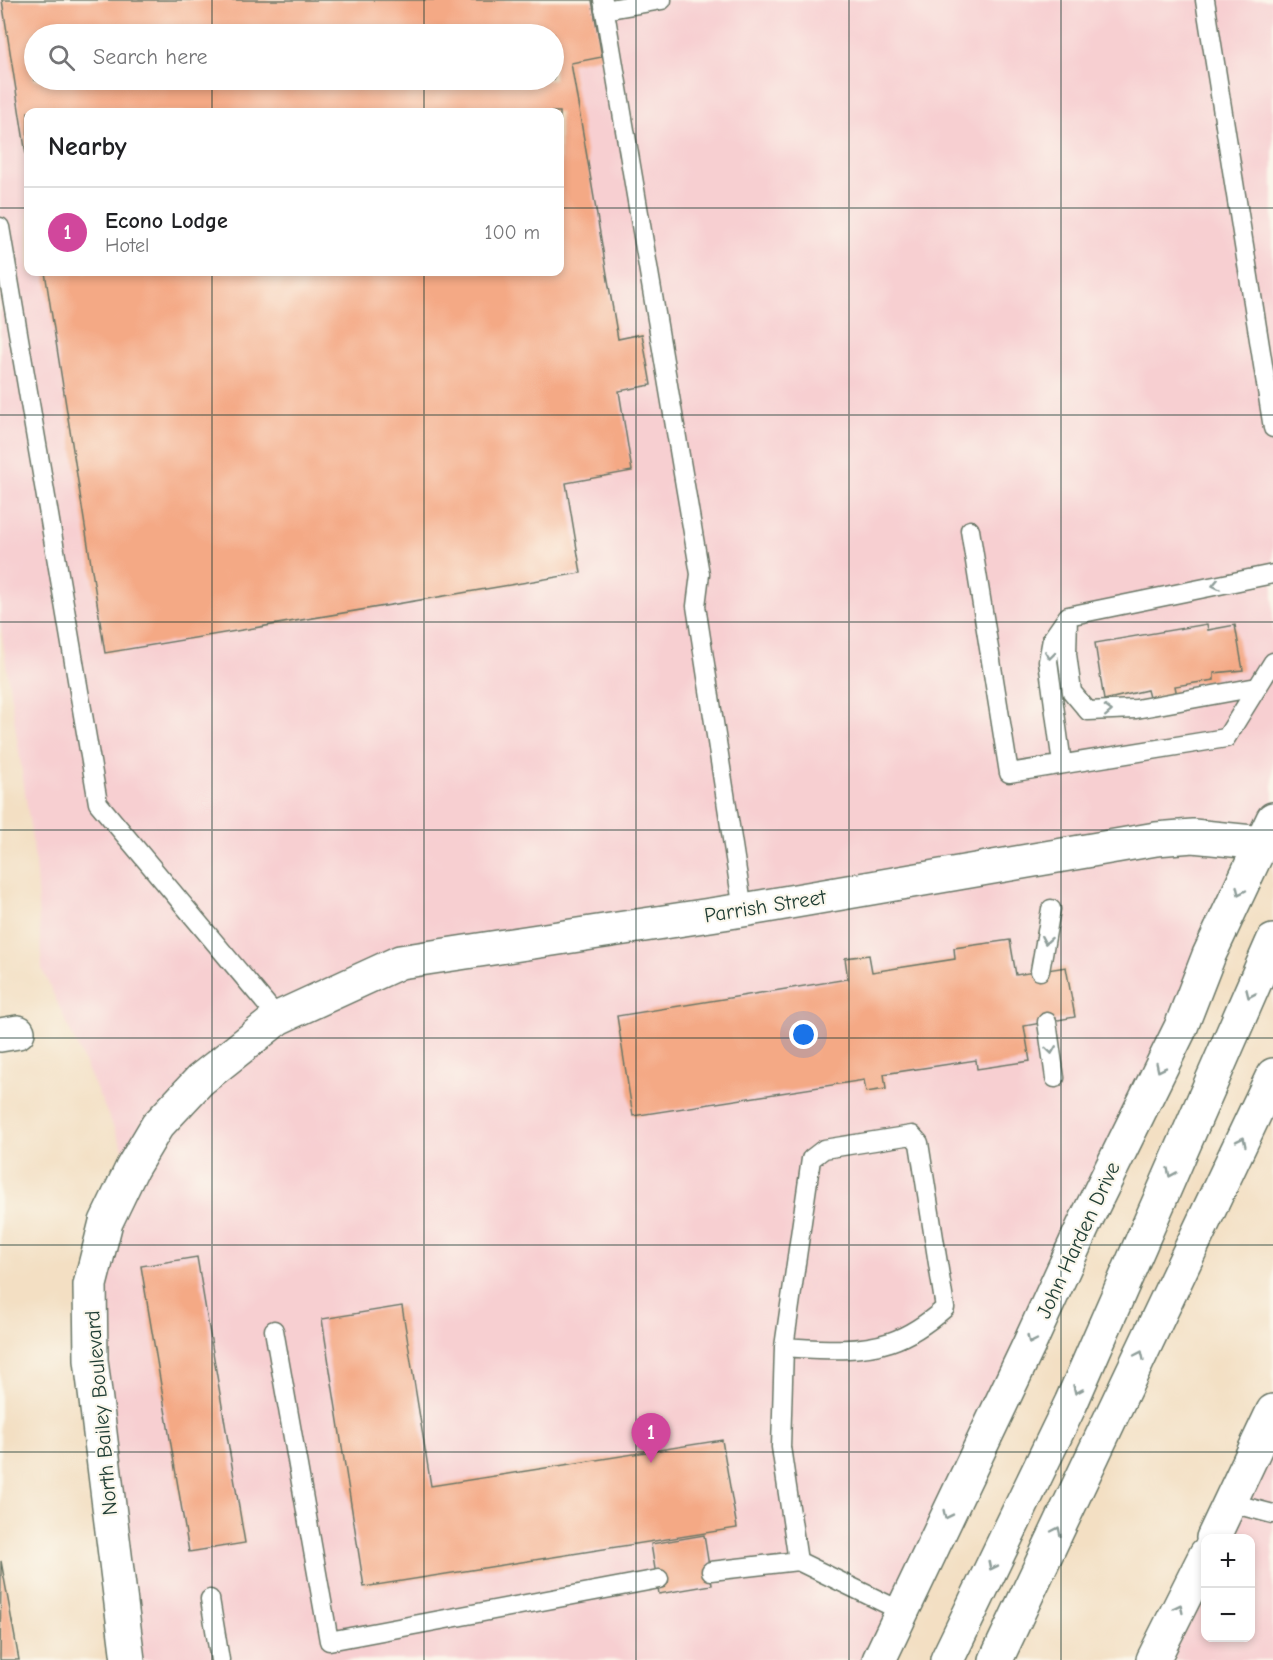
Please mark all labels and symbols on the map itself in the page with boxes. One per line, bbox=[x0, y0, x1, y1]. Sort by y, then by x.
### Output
one-way arrow bbox=[1211, 578, 1221, 591]
one-way arrow bbox=[1044, 650, 1057, 659]
one-way arrow bbox=[1104, 704, 1113, 717]
street label: Parrish Street bbox=[703, 884, 828, 927]
one-way arrow bbox=[1235, 884, 1247, 895]
one-way arrow bbox=[1040, 935, 1052, 944]
one-way arrow bbox=[1245, 988, 1257, 999]
your location bbox=[789, 1020, 818, 1049]
one-way arrow bbox=[1044, 1045, 1056, 1054]
one-way arrow bbox=[1155, 1062, 1167, 1073]
one-way arrow bbox=[1234, 1136, 1246, 1147]
street label: John Harden Drive bbox=[1031, 1158, 1125, 1322]
one-way arrow bbox=[1167, 1167, 1179, 1178]
street label: North Bailey Boulevard bbox=[80, 1309, 122, 1517]
one-way arrow bbox=[1027, 1333, 1039, 1344]
one-way arrow bbox=[1132, 1350, 1144, 1361]
one-way arrow bbox=[1072, 1384, 1084, 1395]
pin: 1 bbox=[632, 1414, 670, 1463]
one-way arrow bbox=[942, 1509, 954, 1520]
one-way arrow bbox=[1049, 1527, 1061, 1538]
one-way arrow bbox=[988, 1560, 1000, 1571]
one-way arrow bbox=[1171, 1603, 1183, 1614]

